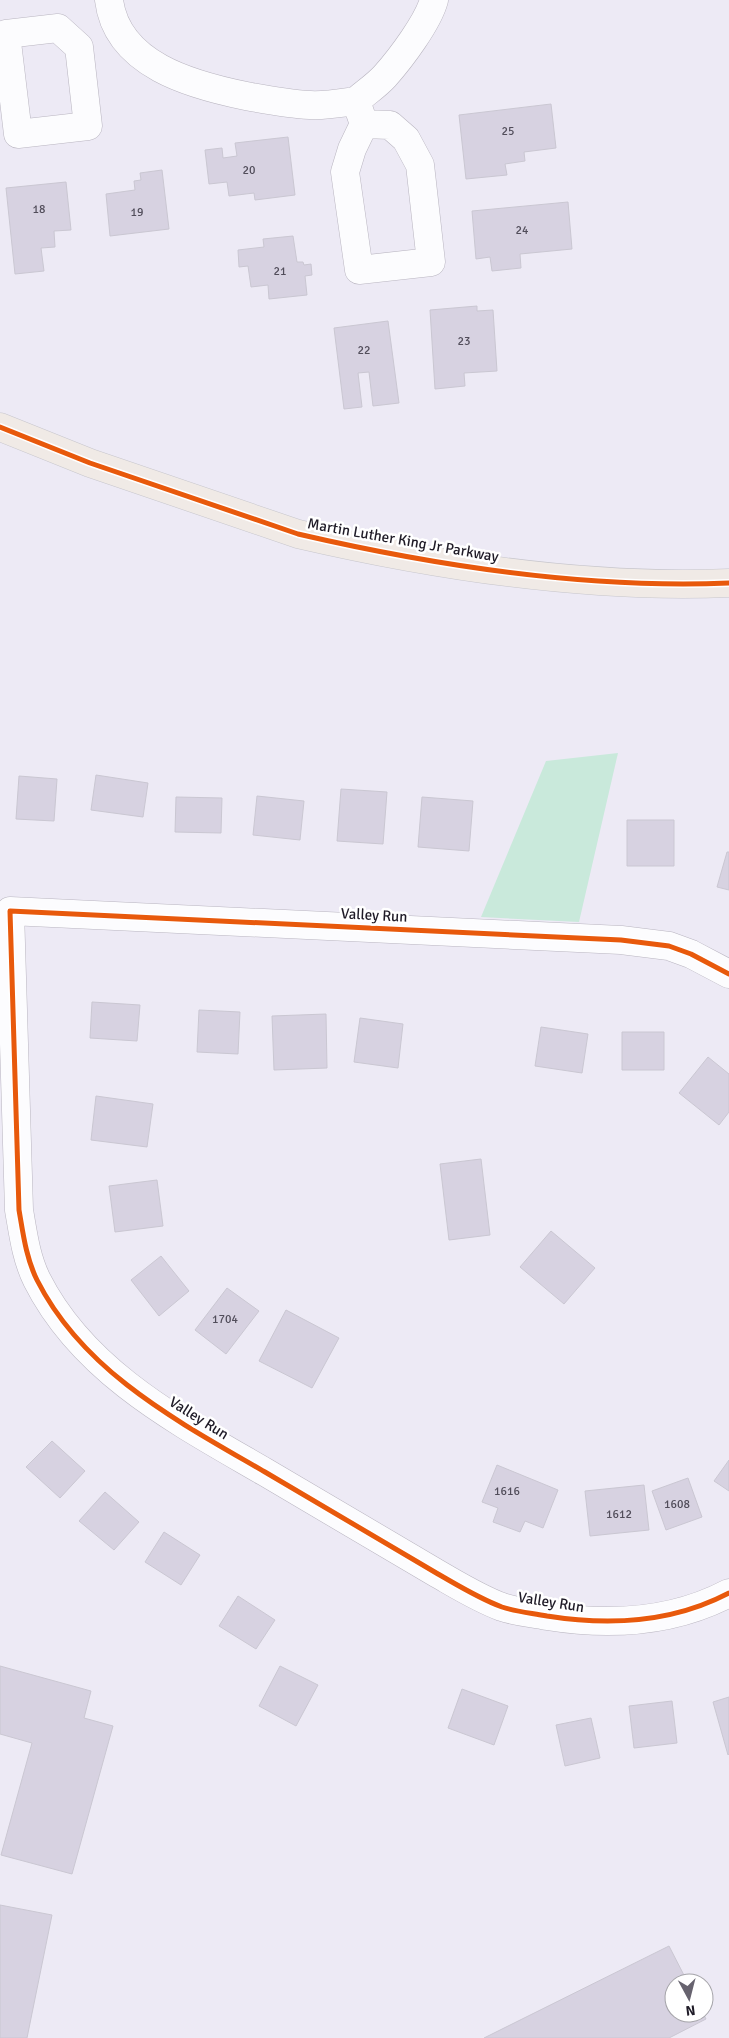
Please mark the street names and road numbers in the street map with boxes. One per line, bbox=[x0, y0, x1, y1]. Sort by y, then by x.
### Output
street label: Martin Luther King Jr Parkway bbox=[306, 514, 500, 566]
street label: Valley Run bbox=[340, 904, 408, 926]
street label: Valley Run bbox=[166, 1393, 232, 1443]
street label: Valley Run bbox=[517, 1588, 585, 1616]

